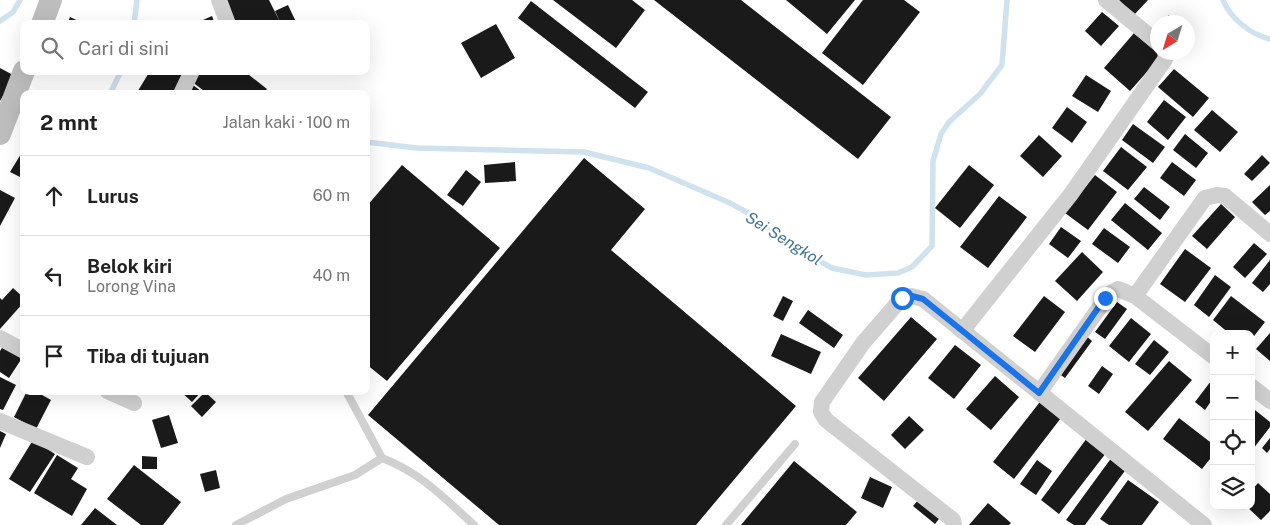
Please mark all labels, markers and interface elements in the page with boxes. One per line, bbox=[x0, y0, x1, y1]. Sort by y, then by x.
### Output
north arrow bbox=[1150, 15, 1195, 60]
search box bbox=[20, 20, 370, 75]
icon: search bbox=[38, 34, 66, 62]
text: Cari di sini bbox=[78, 37, 169, 59]
text: 2 mnt bbox=[40, 110, 98, 135]
text: Jalan kaki · 100 m bbox=[223, 113, 350, 132]
icon: ahead bbox=[40, 182, 68, 210]
text: Lurus bbox=[87, 185, 139, 207]
text: 60 m bbox=[313, 186, 350, 205]
water label: Sei Sengkol bbox=[742, 207, 825, 269]
text: Belok kiri bbox=[87, 255, 172, 277]
icon: left bbox=[40, 262, 68, 290]
text: 40 m bbox=[312, 266, 350, 285]
text: Lorong Vina bbox=[87, 277, 176, 296]
route start bbox=[891, 287, 914, 310]
route end bbox=[1094, 287, 1117, 310]
map controls bbox=[1210, 330, 1255, 510]
button: + bbox=[1210, 330, 1255, 375]
icon: arrive bbox=[40, 342, 68, 370]
text: Tiba di tujuan bbox=[87, 345, 209, 367]
button: − bbox=[1210, 375, 1255, 420]
button: locate bbox=[1210, 420, 1255, 465]
button: layers bbox=[1210, 465, 1255, 510]

